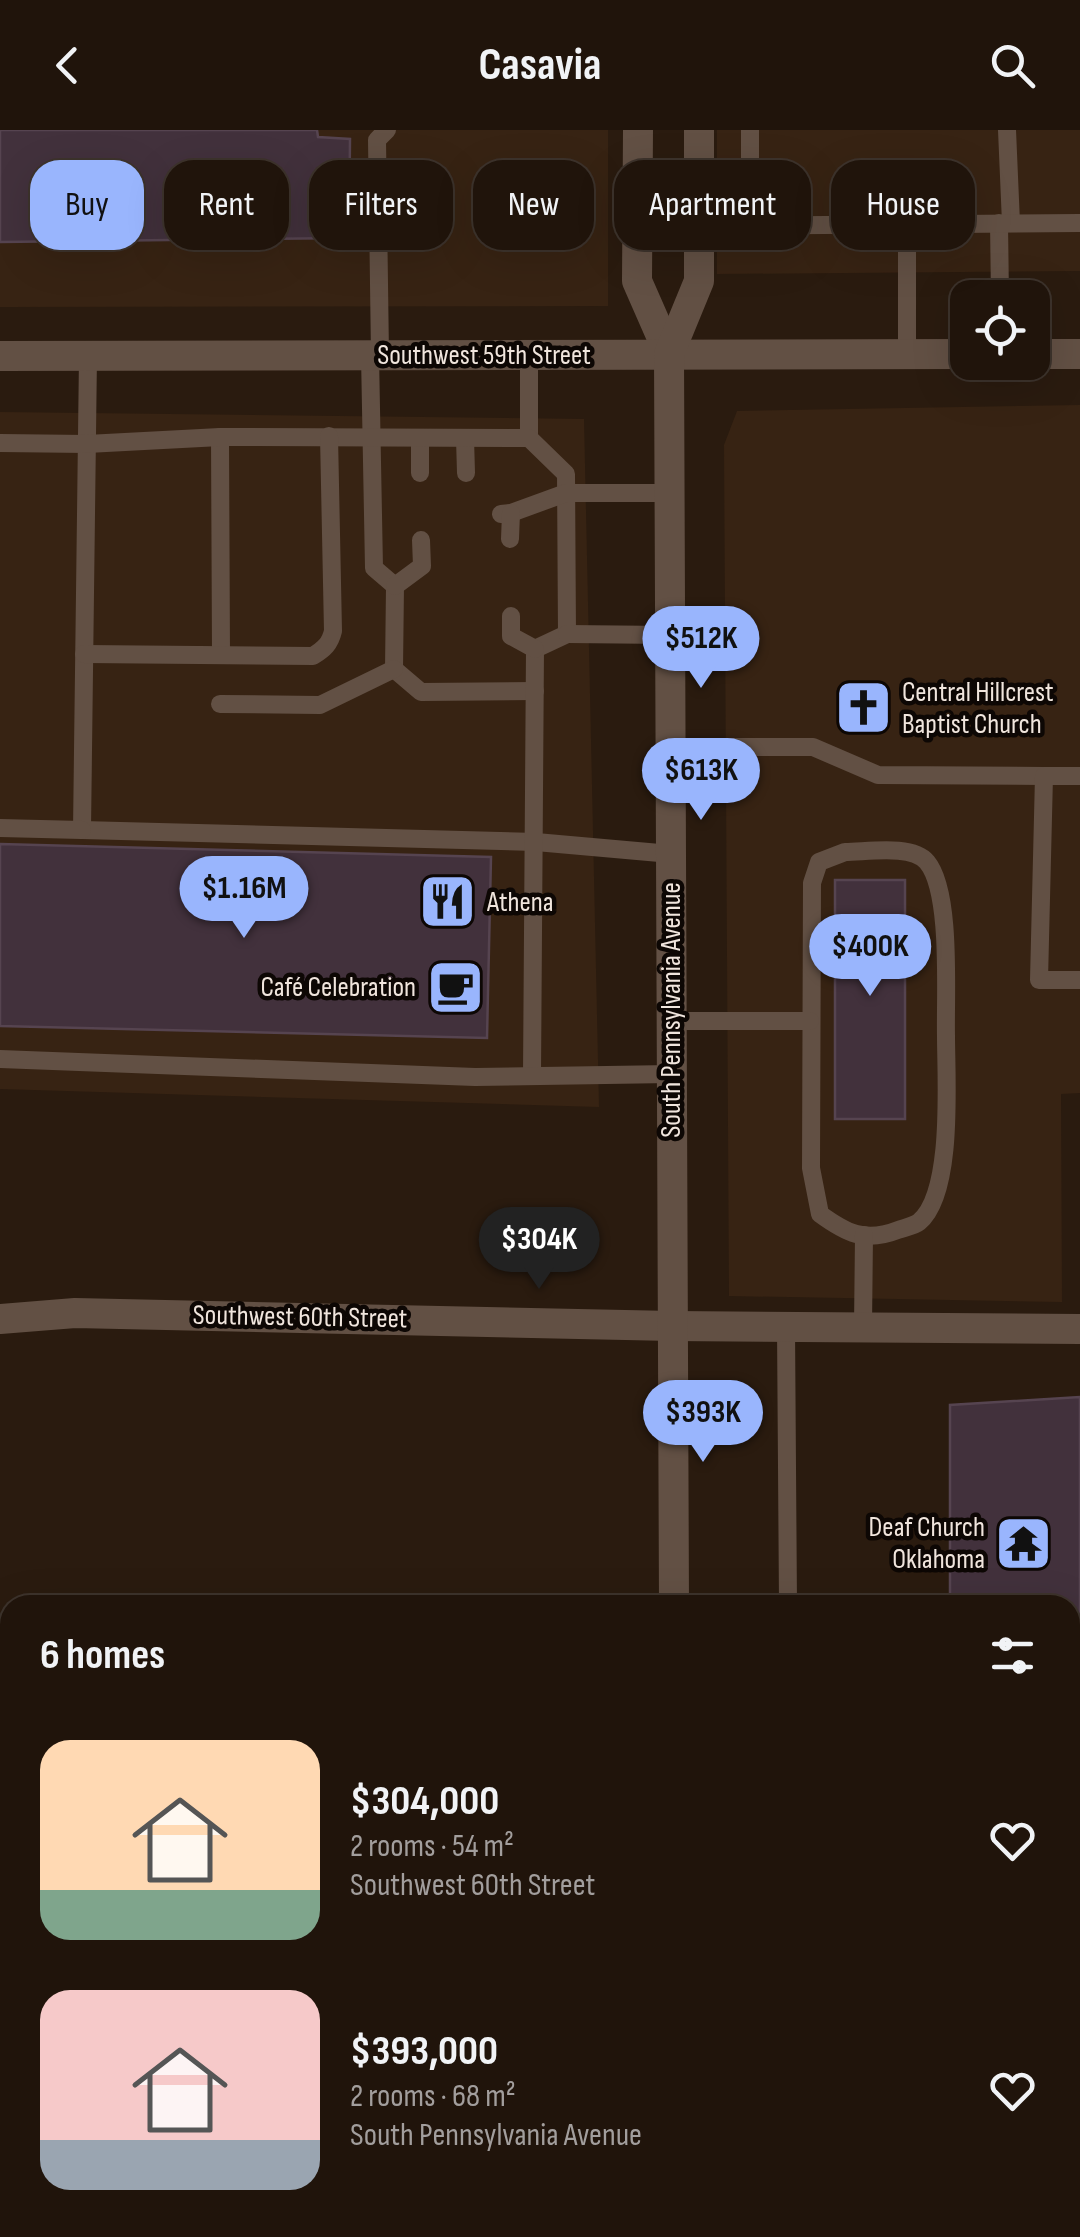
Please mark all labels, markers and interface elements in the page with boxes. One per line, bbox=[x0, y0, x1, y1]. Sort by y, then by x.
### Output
icon: back bbox=[40, 38, 95, 93]
text: Casavia bbox=[479, 38, 601, 93]
icon: search bbox=[985, 38, 1040, 93]
chip: Buy bbox=[30, 160, 144, 250]
chip: Rent bbox=[164, 160, 289, 250]
chip: Filters bbox=[309, 160, 453, 250]
chip: New bbox=[473, 160, 594, 250]
chip: Apartment bbox=[614, 160, 811, 250]
chip: House bbox=[831, 160, 975, 250]
map controls bbox=[950, 280, 1050, 380]
button: locate bbox=[950, 280, 1050, 380]
street label: Southwest 59th Street bbox=[377, 339, 591, 372]
pin: $512K bbox=[631, 606, 771, 691]
text: $512K bbox=[664, 619, 738, 658]
place label: Central Hillcrest Baptist Church bbox=[902, 676, 1054, 741]
church icon: Central Hillcrest Baptist Church bbox=[833, 678, 893, 738]
pin: $613K bbox=[631, 738, 771, 823]
text: $613K bbox=[664, 751, 738, 790]
pin: $1.16M bbox=[163, 856, 325, 941]
text: $1.16M bbox=[201, 869, 287, 908]
restaurant icon: Athena bbox=[418, 872, 478, 932]
street label: South Pennsylvania Avenue bbox=[655, 882, 688, 1138]
place label: Athena bbox=[486, 886, 554, 919]
pin: $400K bbox=[800, 914, 940, 999]
text: $400K bbox=[831, 927, 909, 966]
cafe icon: Café Celebration bbox=[425, 957, 485, 1017]
place label: Café Celebration bbox=[261, 971, 416, 1004]
pin: $304K bbox=[469, 1207, 609, 1292]
text: $304K bbox=[501, 1220, 577, 1259]
street label: Southwest 60th Street bbox=[192, 1299, 408, 1335]
pin: $393K bbox=[633, 1380, 773, 1465]
text: $393K bbox=[665, 1393, 741, 1432]
place label: Deaf Church Oklahoma bbox=[869, 1511, 985, 1576]
temple icon: Deaf Church Oklahoma bbox=[994, 1513, 1054, 1573]
icon: filters bbox=[985, 1628, 1040, 1683]
text: 6 homes bbox=[40, 1630, 165, 1681]
text: $304,000 bbox=[350, 1776, 499, 1827]
icon: home bbox=[120, 1780, 240, 1900]
icon: heart bbox=[985, 1813, 1040, 1868]
text: 2 rooms · 54 m² bbox=[350, 1827, 514, 1866]
text: Southwest 60th Street bbox=[350, 1866, 595, 1905]
text: $393,000 bbox=[350, 2026, 498, 2077]
icon: home bbox=[120, 2030, 240, 2150]
icon: heart bbox=[985, 2063, 1040, 2118]
text: 2 rooms · 68 m² bbox=[350, 2077, 516, 2116]
text: South Pennsylvania Avenue bbox=[350, 2116, 642, 2155]

